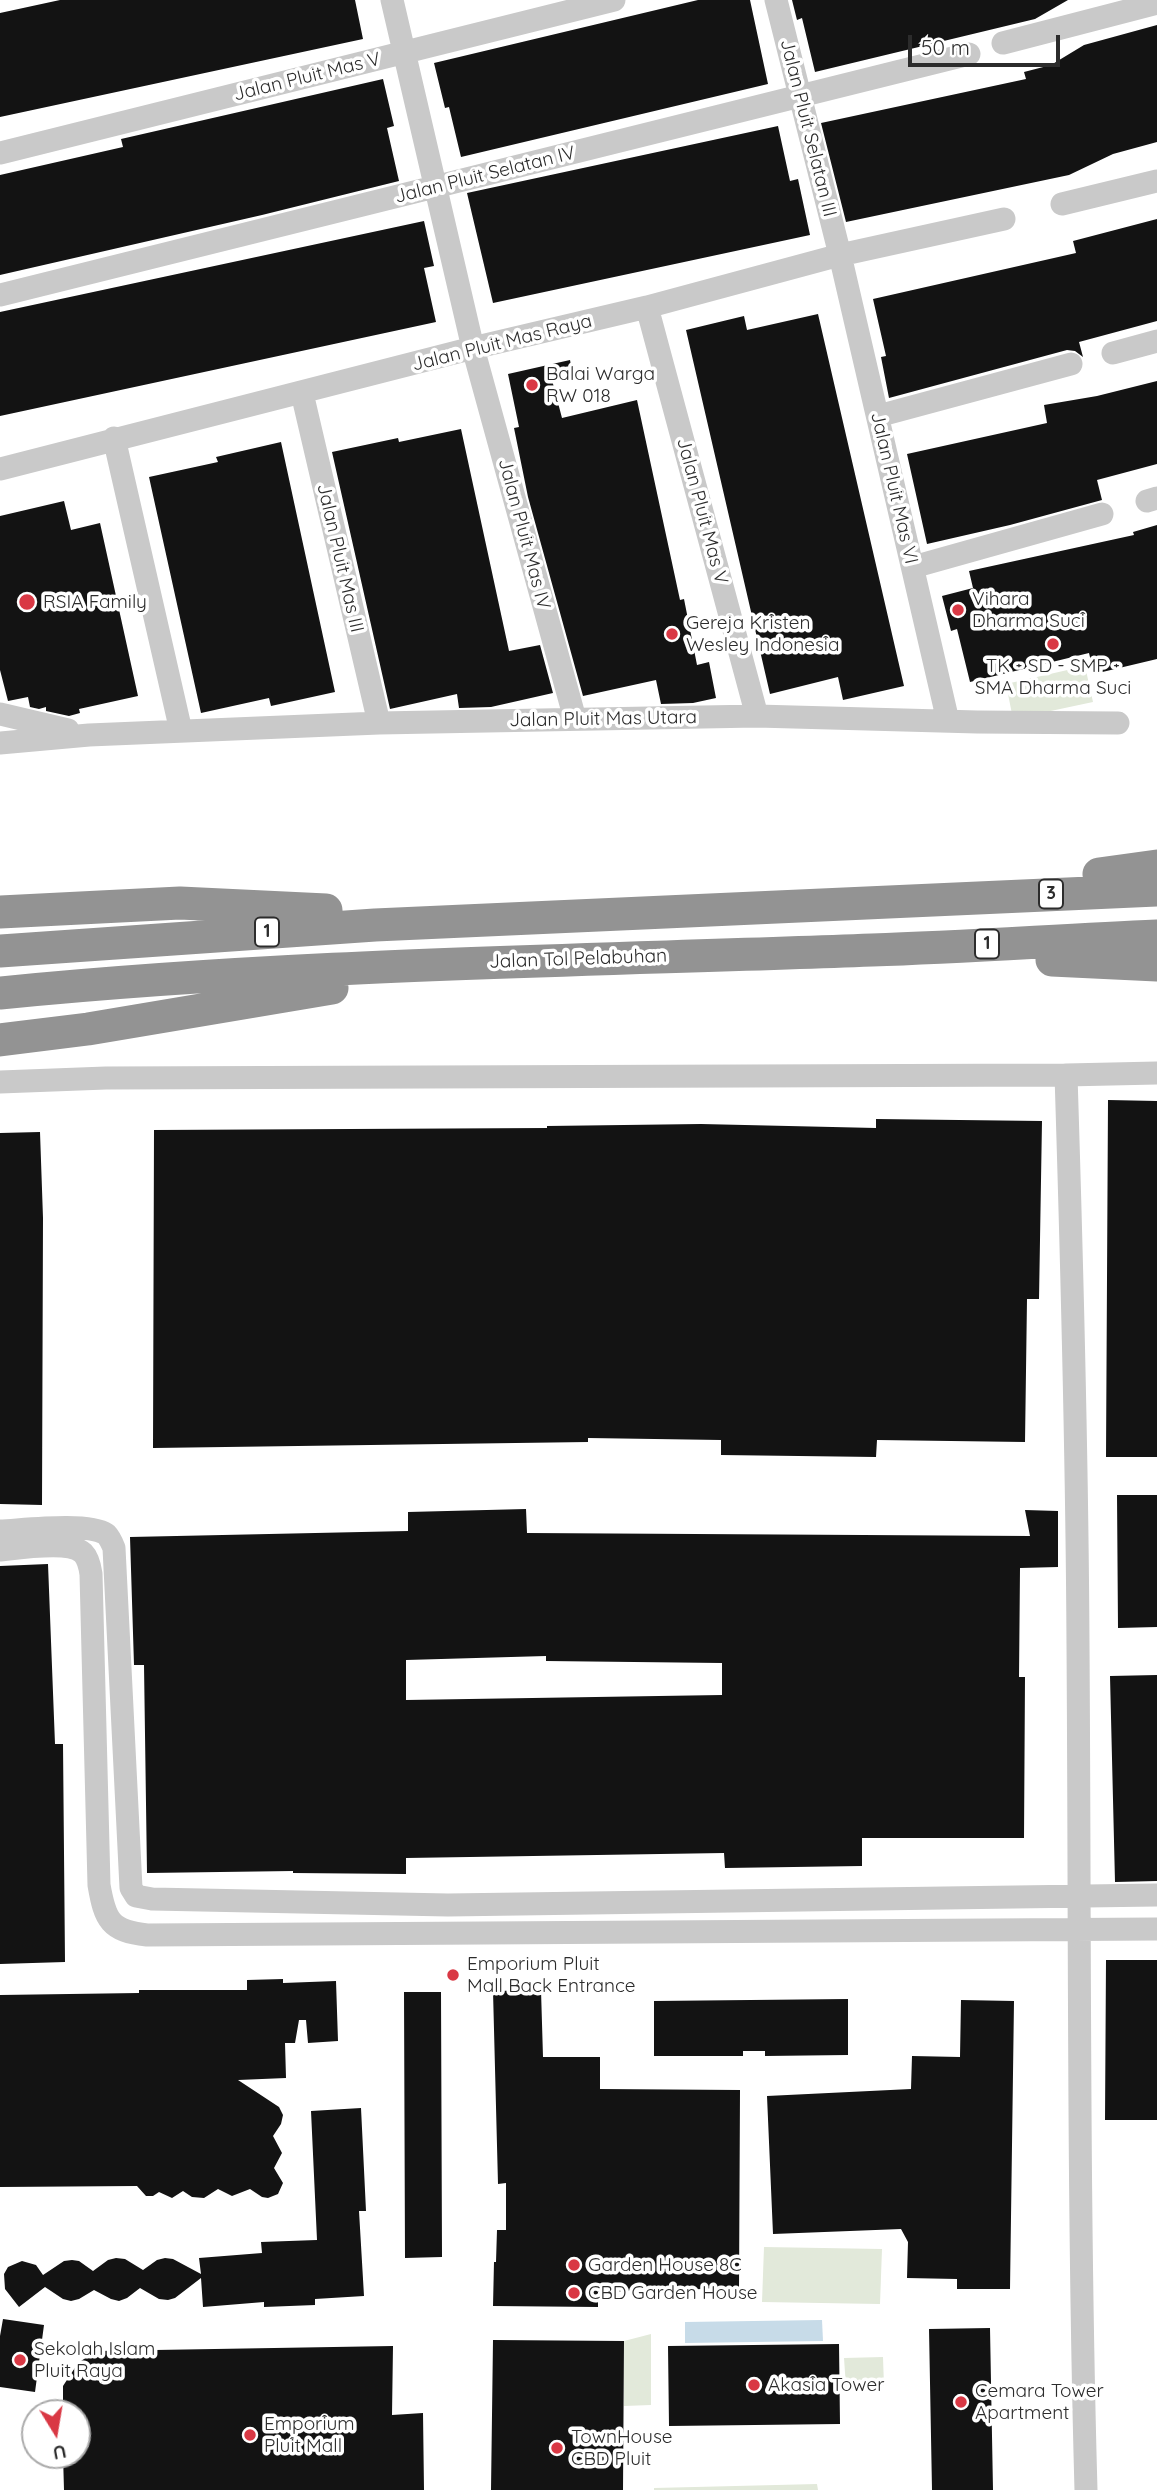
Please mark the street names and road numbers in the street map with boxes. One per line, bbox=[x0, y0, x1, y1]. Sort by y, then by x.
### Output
street label: Jalan Pluit Selatan III bbox=[775, 37, 841, 219]
street label: Jalan Pluit Mas V bbox=[231, 48, 383, 106]
street label: Jalan Pluit Selatan IV bbox=[392, 142, 578, 208]
street label: Jalan Pluit Mas Raya bbox=[410, 310, 594, 376]
street label: Jalan Pluit Mas VI bbox=[865, 410, 923, 566]
street label: Jalan Pluit Mas V bbox=[672, 435, 732, 587]
street label: Jalan Pluit Mas IV bbox=[493, 456, 555, 612]
street label: Jalan Pluit Mas III bbox=[312, 481, 368, 635]
street label: Jalan Pluit Mas Utara bbox=[509, 706, 697, 732]
road number: 3 bbox=[1039, 880, 1063, 908]
road number: 1 bbox=[255, 917, 279, 946]
road number: 1 bbox=[975, 930, 999, 959]
street label: Jalan Tol Pelabuhan bbox=[489, 945, 667, 973]

